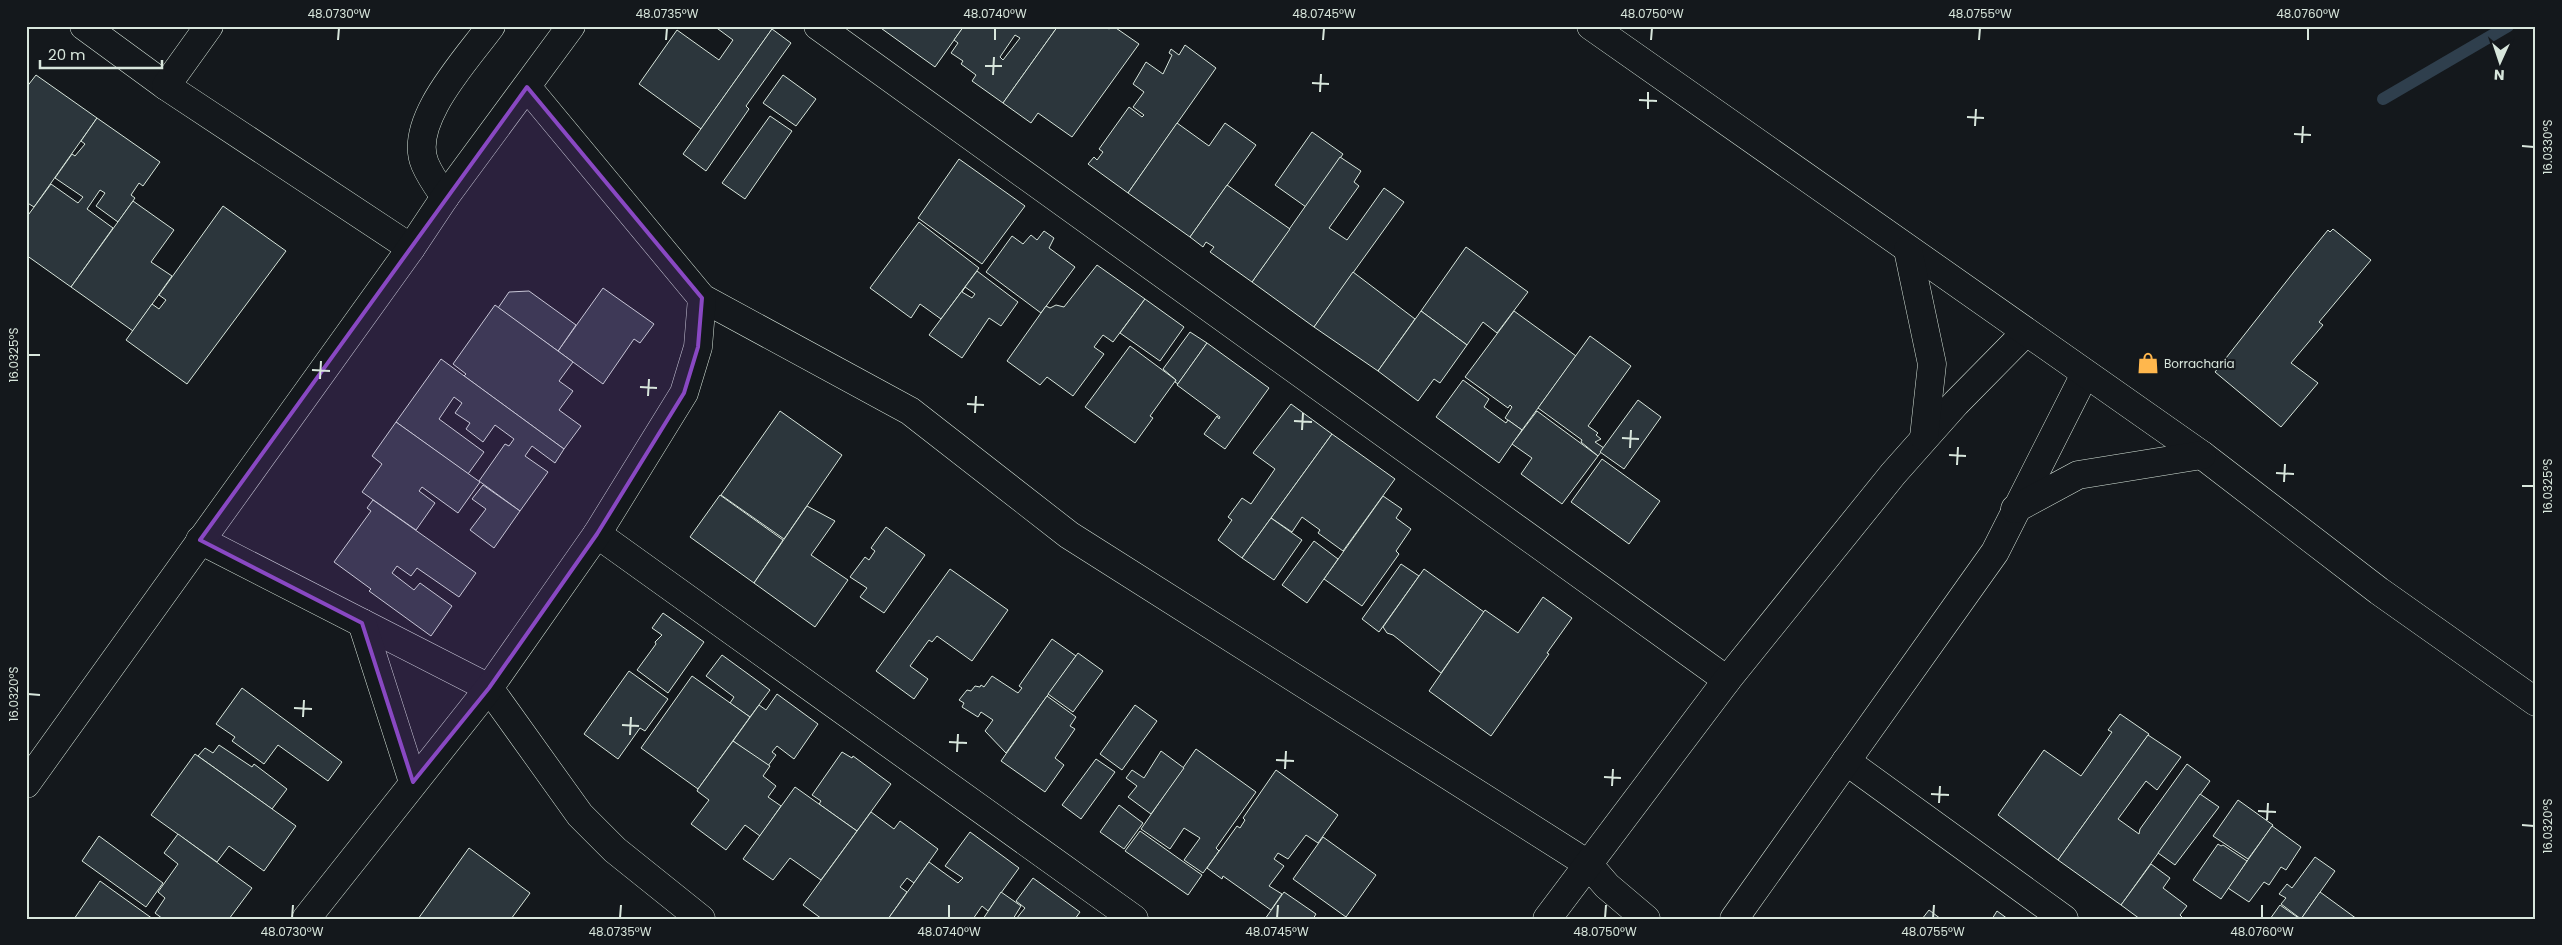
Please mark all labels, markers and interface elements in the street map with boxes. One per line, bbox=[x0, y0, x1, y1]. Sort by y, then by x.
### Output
text: 48.0730°W bbox=[308, 5, 371, 22]
text: 48.0735°W bbox=[636, 5, 699, 22]
text: 48.0740°W bbox=[963, 5, 1027, 22]
text: 48.0745°W bbox=[1292, 5, 1356, 22]
text: 48.0750°W bbox=[1620, 5, 1684, 22]
text: 48.0755°W bbox=[1948, 5, 2012, 22]
text: 48.0760°W bbox=[2276, 5, 2340, 22]
scale bar bbox=[40, 38, 162, 70]
north arrow bbox=[2474, 38, 2524, 88]
text: 20 m bbox=[48, 44, 86, 65]
text: N bbox=[2494, 65, 2505, 85]
text: 16.0330°S bbox=[2539, 119, 2556, 175]
text: 16.0325°S bbox=[5, 328, 22, 383]
shop icon: Borracharia bbox=[2135, 350, 2161, 376]
place label: Borracharia bbox=[2164, 355, 2235, 372]
text: 16.0325°S bbox=[2539, 459, 2556, 514]
text: 16.0320°S bbox=[5, 667, 22, 722]
text: 16.0320°S bbox=[2539, 799, 2556, 854]
text: 48.0730°W bbox=[261, 923, 324, 940]
text: 48.0735°W bbox=[589, 923, 652, 940]
text: 48.0740°W bbox=[917, 923, 981, 940]
text: 48.0745°W bbox=[1245, 923, 1309, 940]
text: 48.0750°W bbox=[1573, 923, 1637, 940]
text: 48.0755°W bbox=[1901, 923, 1965, 940]
text: 48.0760°W bbox=[2230, 923, 2294, 940]

